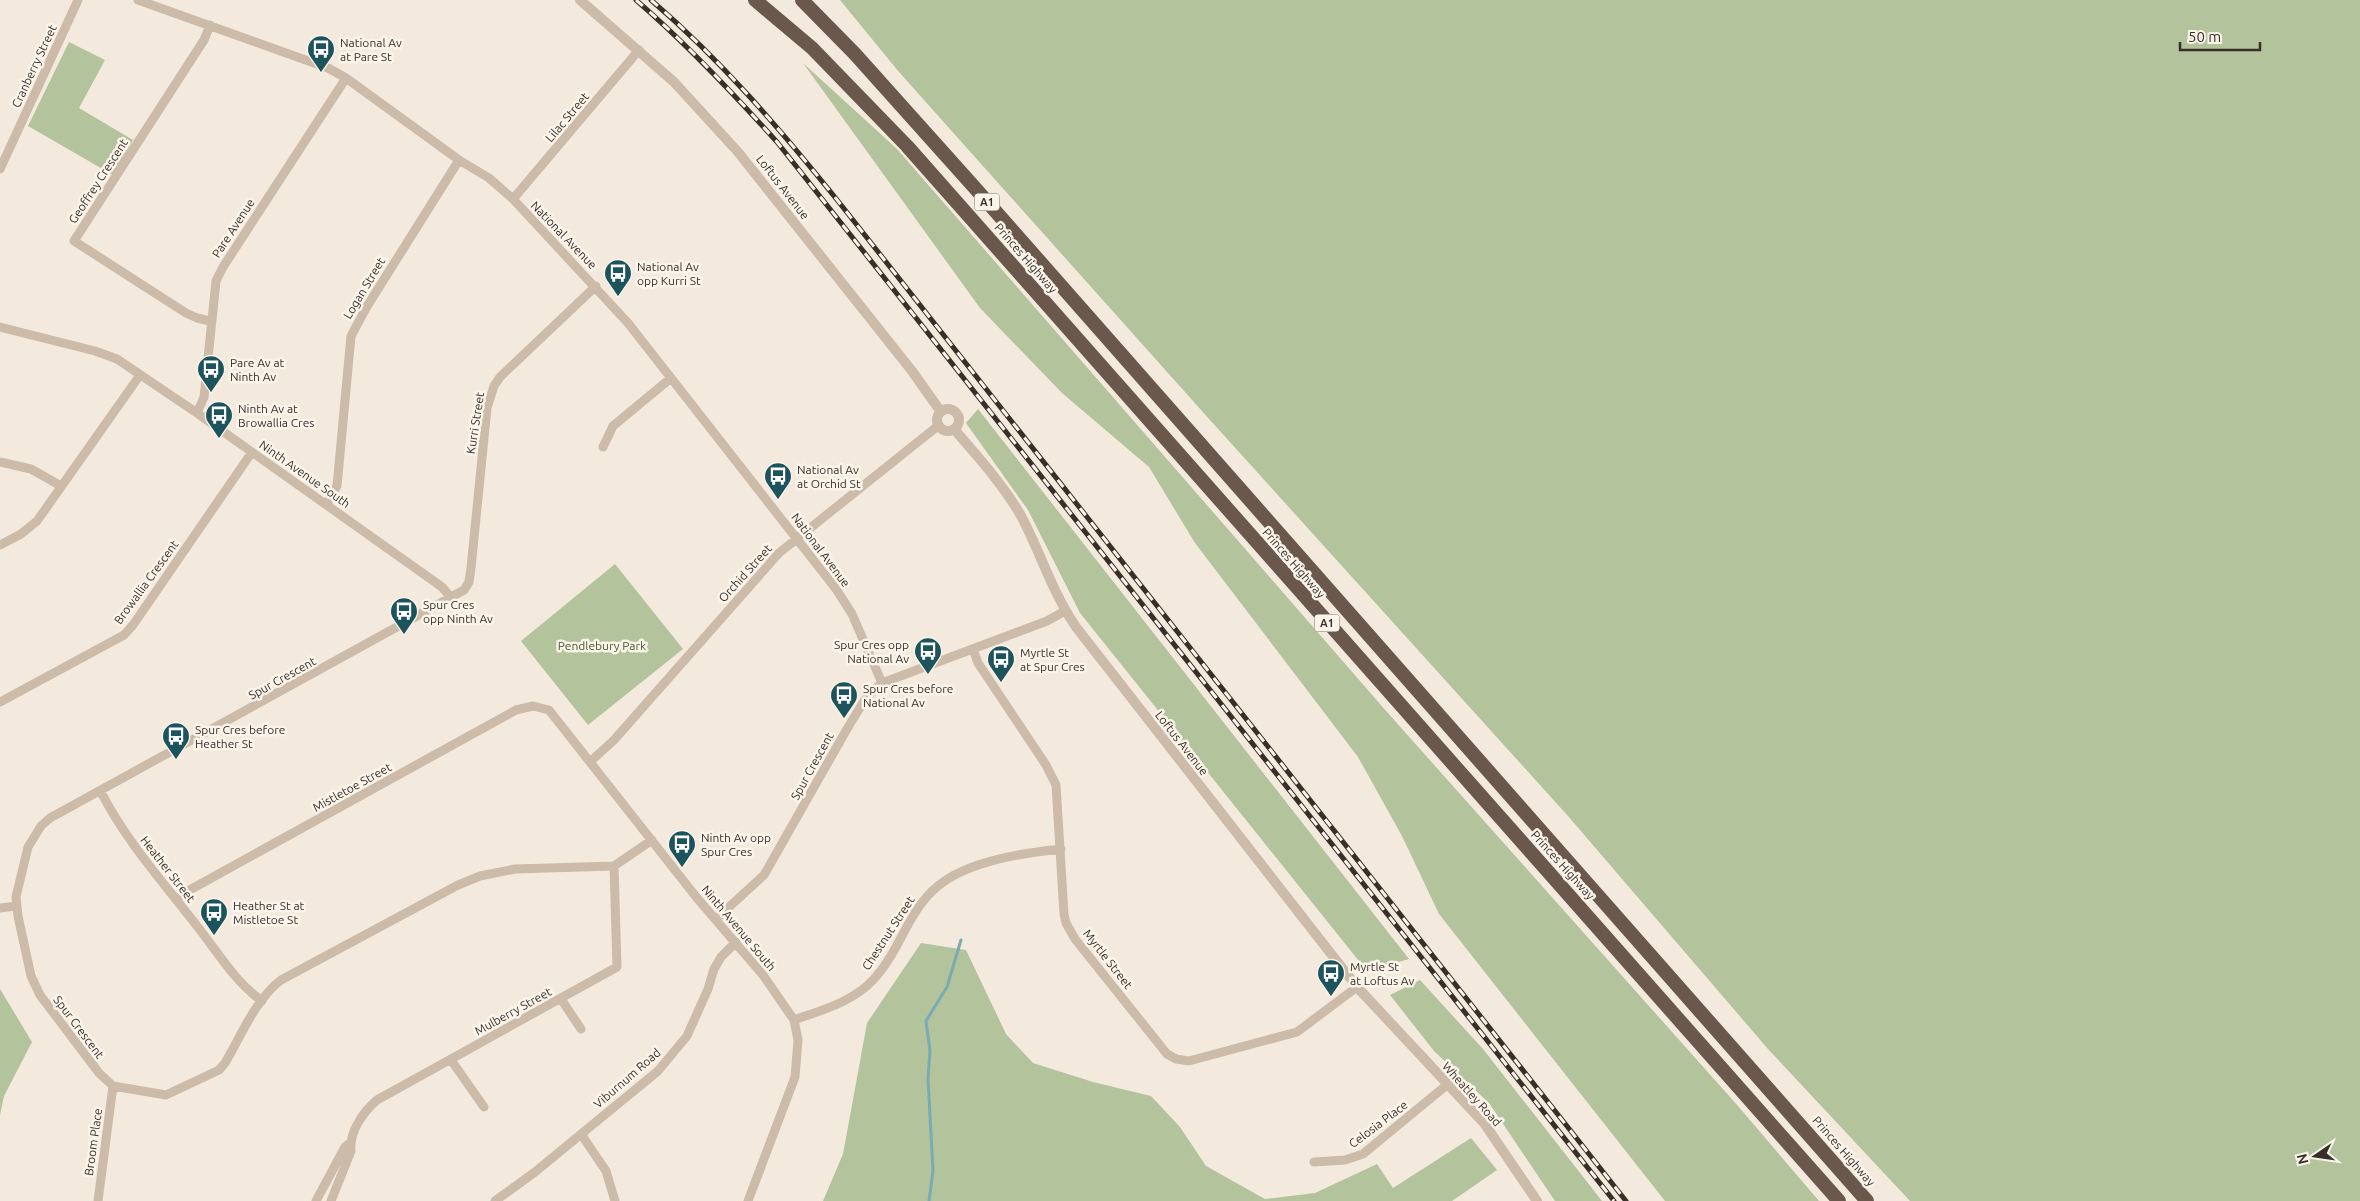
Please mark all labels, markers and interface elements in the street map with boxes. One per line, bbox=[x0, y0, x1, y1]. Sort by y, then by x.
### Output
scale bar bbox=[2180, 20, 2260, 52]
street label: Cranberry Street bbox=[9, 22, 59, 110]
text: 50 m bbox=[2188, 28, 2221, 45]
bus stop icon: National Av at Pare St bbox=[306, 34, 336, 73]
place label: National Av at Pare St bbox=[340, 36, 402, 63]
street label: Lilac Street bbox=[543, 90, 592, 144]
street label: Geoffrey Crescent bbox=[66, 136, 130, 226]
street label: Loftus Avenue bbox=[754, 152, 812, 222]
road number: A1 bbox=[974, 193, 1000, 210]
street label: Pare Avenue bbox=[209, 196, 257, 260]
street label: National Avenue bbox=[529, 199, 599, 271]
street label: Princes Highway bbox=[992, 221, 1060, 296]
street label: Logan Street bbox=[341, 255, 388, 321]
bus stop icon: National Av opp Kurri St bbox=[603, 258, 633, 297]
place label: National Av opp Kurri St bbox=[637, 260, 701, 287]
bus stop icon: Pare Av at Ninth Av bbox=[196, 354, 226, 393]
place label: Pare Av at Ninth Av bbox=[230, 356, 285, 383]
street label: Kurri Street bbox=[464, 391, 486, 455]
bus stop icon: Ninth Av at Browallia Cres bbox=[204, 400, 234, 439]
place label: Ninth Av at Browallia Cres bbox=[238, 402, 314, 429]
street label: Ninth Avenue South bbox=[257, 438, 353, 510]
bus stop icon: National Av at Orchid St bbox=[763, 461, 793, 500]
place label: National Av at Orchid St bbox=[797, 463, 861, 490]
street label: National Avenue bbox=[789, 511, 853, 589]
street label: Princes Highway bbox=[1260, 526, 1328, 601]
street label: Browallia Crescent bbox=[111, 537, 181, 626]
street label: Orchid Street bbox=[716, 542, 774, 604]
bus stop icon: Spur Cres opp Ninth Av bbox=[389, 596, 419, 635]
place label: Spur Cres opp Ninth Av bbox=[423, 598, 493, 625]
road number: A1 bbox=[1314, 614, 1340, 632]
bus stop icon: Spur Cres opp National Av bbox=[913, 636, 943, 675]
place label: Spur Cres opp National Av bbox=[834, 638, 909, 665]
park label: Pendlebury Park bbox=[558, 639, 646, 652]
bus stop icon: Myrtle St at Spur Cres bbox=[986, 644, 1016, 683]
place label: Myrtle St at Spur Cres bbox=[1020, 646, 1085, 673]
street label: Spur Crescent bbox=[246, 654, 318, 702]
bus stop icon: Spur Cres before National Av bbox=[829, 680, 859, 719]
place label: Spur Cres before National Av bbox=[863, 682, 953, 709]
street label: Loftus Avenue bbox=[1153, 708, 1211, 778]
bus stop icon: Spur Cres before Heather St bbox=[161, 721, 191, 760]
place label: Spur Cres before Heather St bbox=[195, 723, 285, 750]
street label: Spur Crescent bbox=[788, 730, 836, 802]
street label: Mistletoe Street bbox=[311, 760, 394, 814]
street label: Princes Highway bbox=[1529, 828, 1597, 902]
bus stop icon: Ninth Av opp Spur Cres bbox=[667, 829, 697, 868]
place label: Ninth Av opp Spur Cres bbox=[701, 831, 771, 858]
street label: Heather Street bbox=[138, 833, 198, 905]
street label: Ninth Avenue South bbox=[699, 883, 779, 973]
street label: Chestnut Street bbox=[859, 893, 917, 972]
bus stop icon: Heather St at Mistletoe St bbox=[199, 897, 229, 936]
place label: Heather St at Mistletoe St bbox=[233, 899, 305, 926]
street label: Myrtle Street bbox=[1081, 927, 1135, 991]
bus stop icon: Myrtle St at Loftus Av bbox=[1316, 958, 1346, 997]
place label: Myrtle St at Loftus Av bbox=[1350, 960, 1415, 987]
street label: Mulberry Street bbox=[472, 984, 554, 1037]
street label: Spur Crescent bbox=[51, 993, 107, 1061]
street label: Viburnum Road bbox=[591, 1046, 663, 1110]
street label: Wheatley Road bbox=[1440, 1059, 1504, 1129]
street label: Celosia Place bbox=[1346, 1098, 1410, 1150]
street label: Broom Place bbox=[82, 1107, 104, 1177]
street label: Princes Highway bbox=[1810, 1114, 1878, 1189]
north arrow bbox=[2290, 1131, 2340, 1181]
text: N bbox=[2293, 1152, 2311, 1166]

